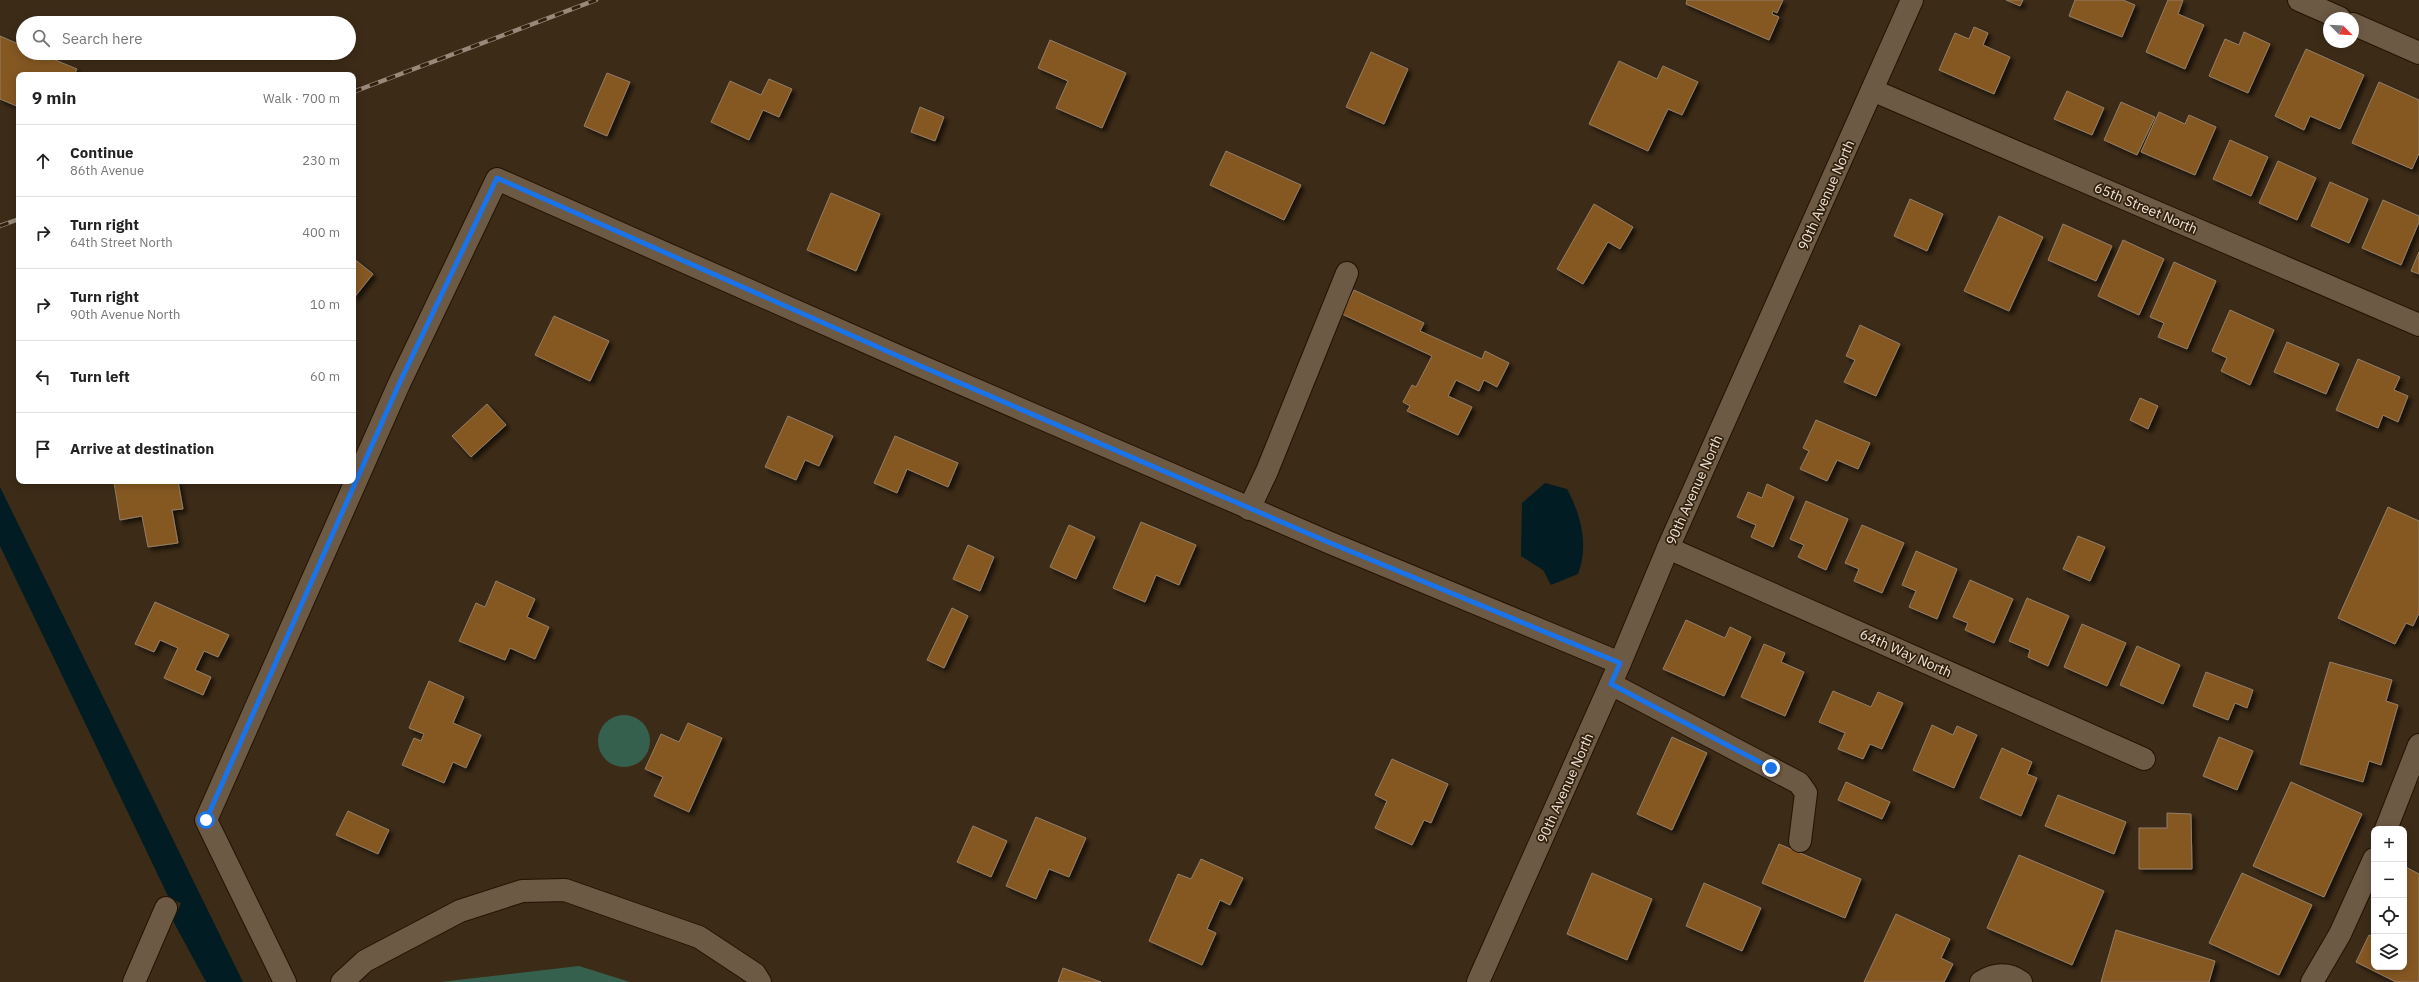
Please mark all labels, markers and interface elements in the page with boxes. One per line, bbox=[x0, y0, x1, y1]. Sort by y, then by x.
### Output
north arrow bbox=[2323, 12, 2359, 48]
search box bbox=[16, 16, 356, 60]
icon: search bbox=[30, 27, 52, 49]
text: Search here bbox=[62, 29, 142, 48]
text: 9 min bbox=[32, 87, 76, 109]
text: Walk · 700 m bbox=[263, 90, 340, 107]
street label: 90th Avenue North bbox=[1794, 137, 1858, 253]
text: Continue bbox=[70, 143, 134, 162]
icon: ahead bbox=[32, 150, 54, 172]
text: 230 m bbox=[302, 152, 340, 169]
text: 86th Avenue bbox=[70, 162, 144, 179]
street label: 65th Street North bbox=[2092, 178, 2200, 238]
text: Turn right bbox=[70, 215, 139, 234]
icon: right bbox=[32, 222, 54, 244]
text: 400 m bbox=[302, 224, 340, 241]
text: 64th Street North bbox=[70, 234, 173, 251]
text: Turn right bbox=[70, 287, 139, 306]
icon: right bbox=[32, 294, 54, 316]
text: 10 m bbox=[310, 296, 340, 313]
text: 90th Avenue North bbox=[70, 306, 180, 323]
icon: left bbox=[32, 366, 54, 388]
text: Turn left bbox=[70, 367, 130, 386]
text: 60 m bbox=[310, 368, 340, 385]
street label: 90th Avenue North bbox=[1662, 432, 1726, 548]
icon: arrive bbox=[32, 438, 54, 460]
text: Arrive at destination bbox=[70, 439, 214, 458]
street label: 64th Way North bbox=[1857, 625, 1955, 681]
street label: 90th Avenue North bbox=[1533, 730, 1597, 846]
route end bbox=[1762, 759, 1780, 777]
route start bbox=[197, 811, 215, 829]
map controls bbox=[2371, 826, 2407, 970]
button: + bbox=[2371, 826, 2407, 862]
button: − bbox=[2371, 862, 2407, 898]
button: locate bbox=[2371, 898, 2407, 934]
button: layers bbox=[2371, 934, 2407, 970]

